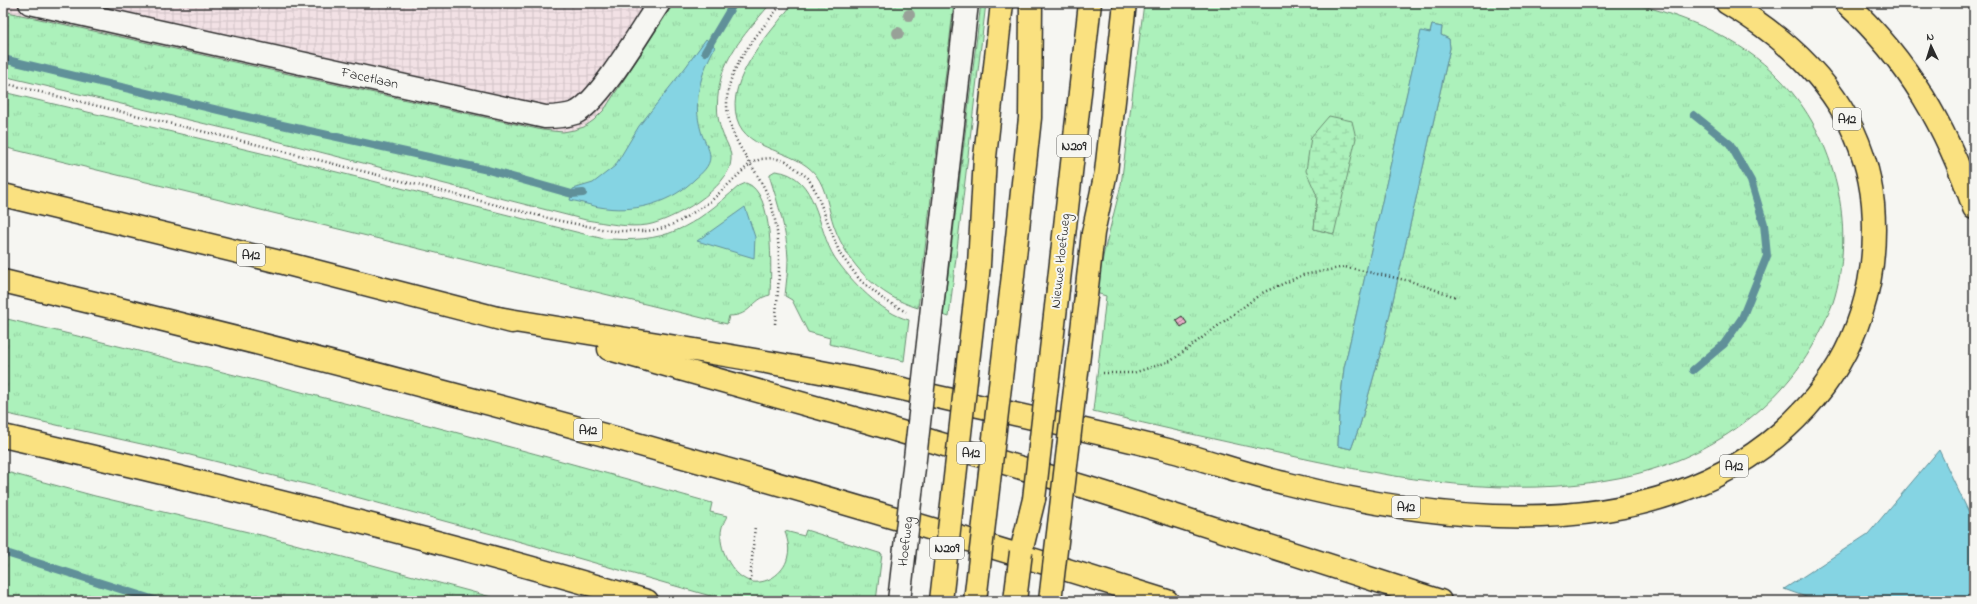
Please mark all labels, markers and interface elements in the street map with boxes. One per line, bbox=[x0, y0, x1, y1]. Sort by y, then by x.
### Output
north arrow bbox=[1911, 26, 1951, 66]
text: N bbox=[1926, 29, 1935, 45]
street label: Facetlaan bbox=[338, 61, 401, 95]
road number: A12 bbox=[1833, 108, 1861, 130]
road number: N209 bbox=[1057, 135, 1091, 157]
street label: Nieuwe Hoefweg bbox=[1046, 213, 1077, 309]
road number: A12 bbox=[237, 244, 265, 266]
road number: A12 bbox=[574, 419, 602, 441]
road number: A12 bbox=[957, 442, 985, 464]
road number: A12 bbox=[1720, 455, 1748, 477]
road number: A12 bbox=[1392, 496, 1420, 518]
street label: Hoefweg bbox=[892, 515, 920, 567]
road number: N209 bbox=[930, 537, 964, 559]

